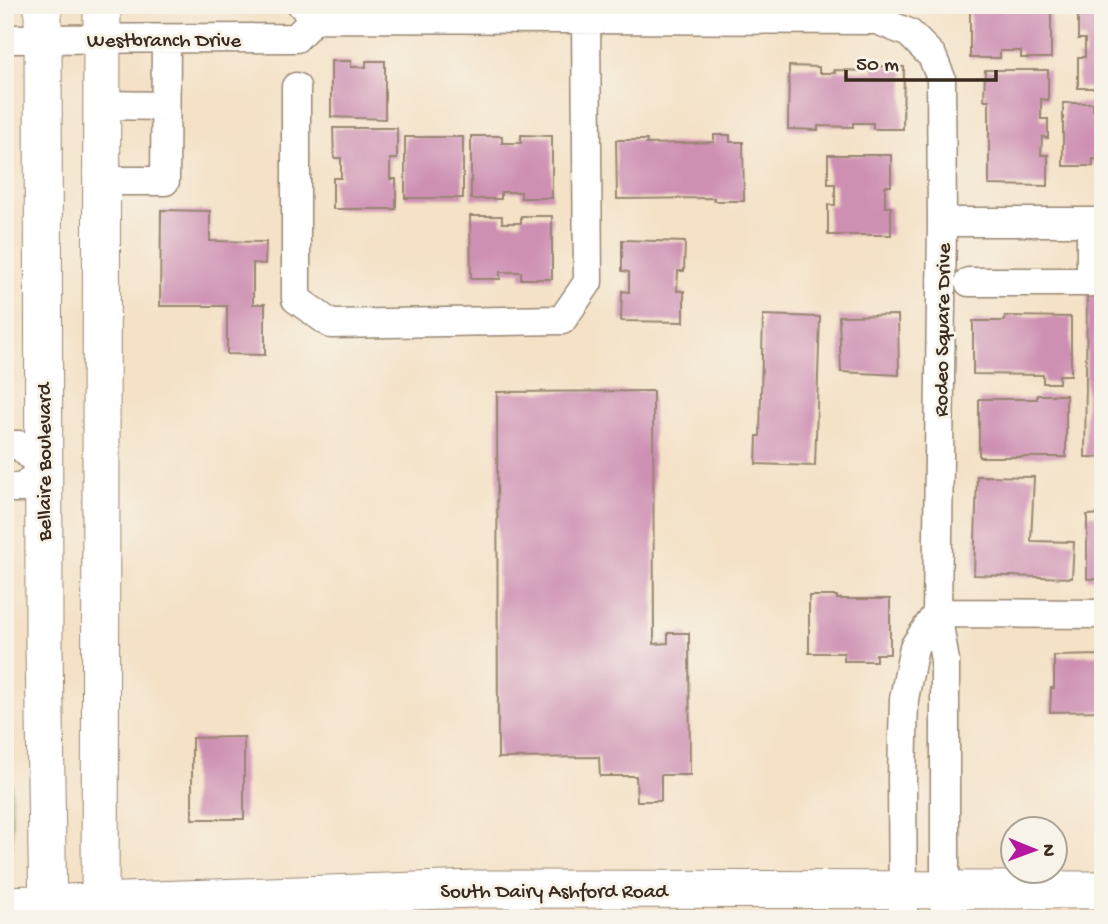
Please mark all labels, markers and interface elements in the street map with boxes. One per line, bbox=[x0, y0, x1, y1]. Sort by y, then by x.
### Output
street label: Westbranch Drive bbox=[87, 30, 242, 55]
scale bar bbox=[846, 38, 996, 82]
text: 50 m bbox=[856, 54, 899, 79]
street label: Rodeo Square Drive bbox=[930, 242, 959, 417]
street label: Bellaire Boulevard bbox=[34, 381, 59, 542]
north arrow bbox=[1000, 816, 1070, 886]
text: N bbox=[1036, 844, 1059, 857]
street label: South Dairy Ashford Road bbox=[440, 881, 669, 906]

